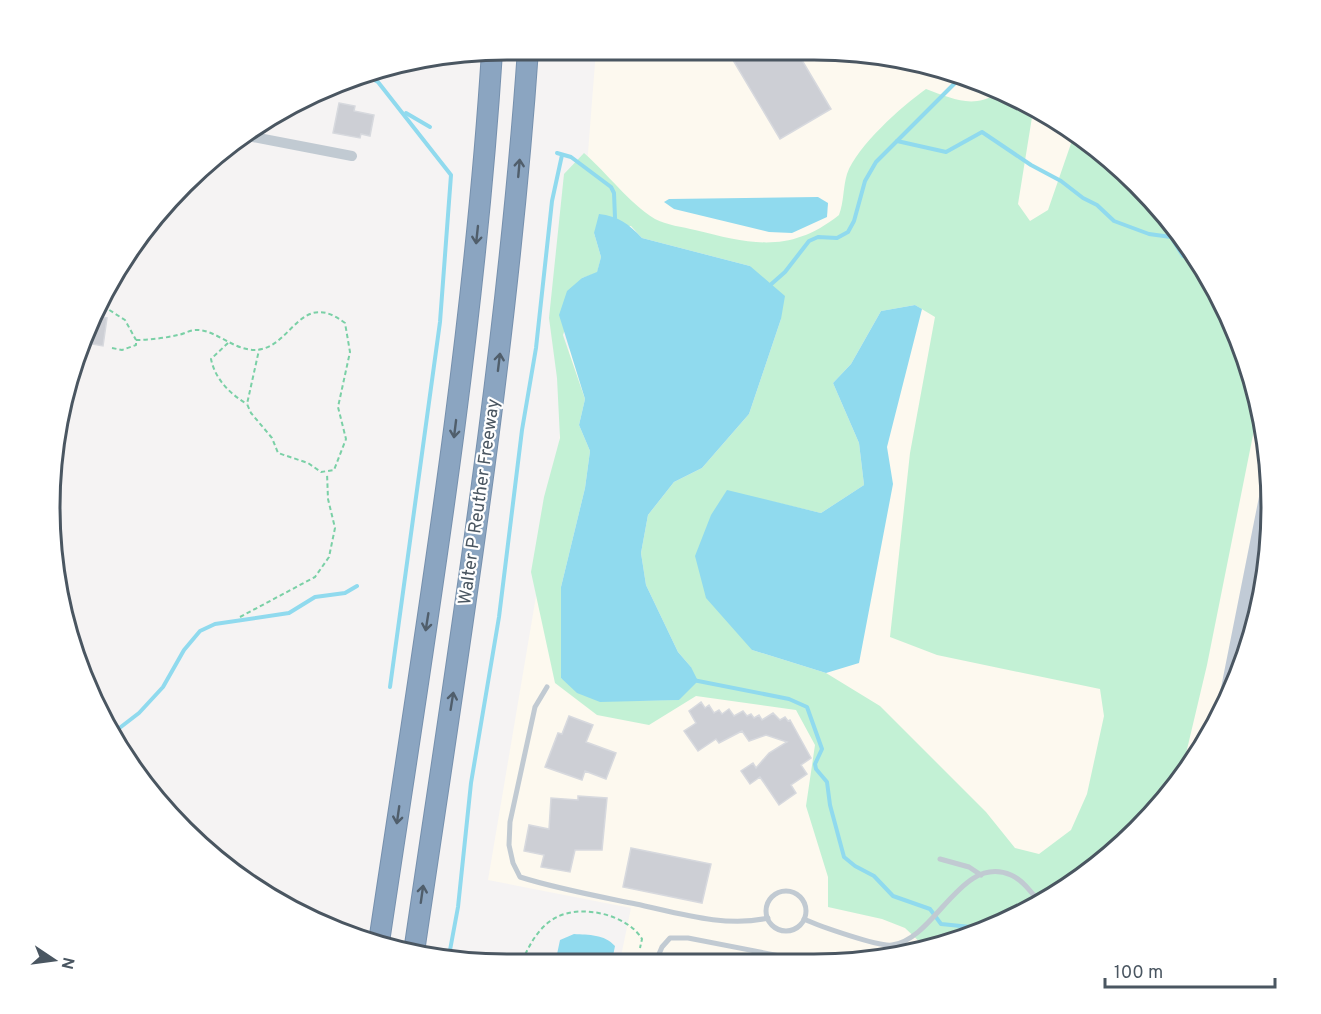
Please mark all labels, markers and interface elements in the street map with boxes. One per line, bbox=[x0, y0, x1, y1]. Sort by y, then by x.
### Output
one-way arrow bbox=[514, 159, 525, 179]
one-way arrow bbox=[471, 225, 482, 245]
one-way arrow bbox=[493, 353, 504, 373]
street label: Walter P Reuther Freeway bbox=[454, 397, 506, 607]
one-way arrow bbox=[449, 419, 460, 439]
one-way arrow bbox=[421, 612, 432, 631]
one-way arrow bbox=[446, 692, 457, 711]
one-way arrow bbox=[392, 805, 403, 824]
one-way arrow bbox=[417, 884, 428, 904]
north arrow bbox=[24, 930, 84, 990]
scale bar bbox=[1105, 951, 1274, 989]
text: N bbox=[56, 955, 78, 971]
text: 100 m bbox=[1114, 962, 1163, 985]

